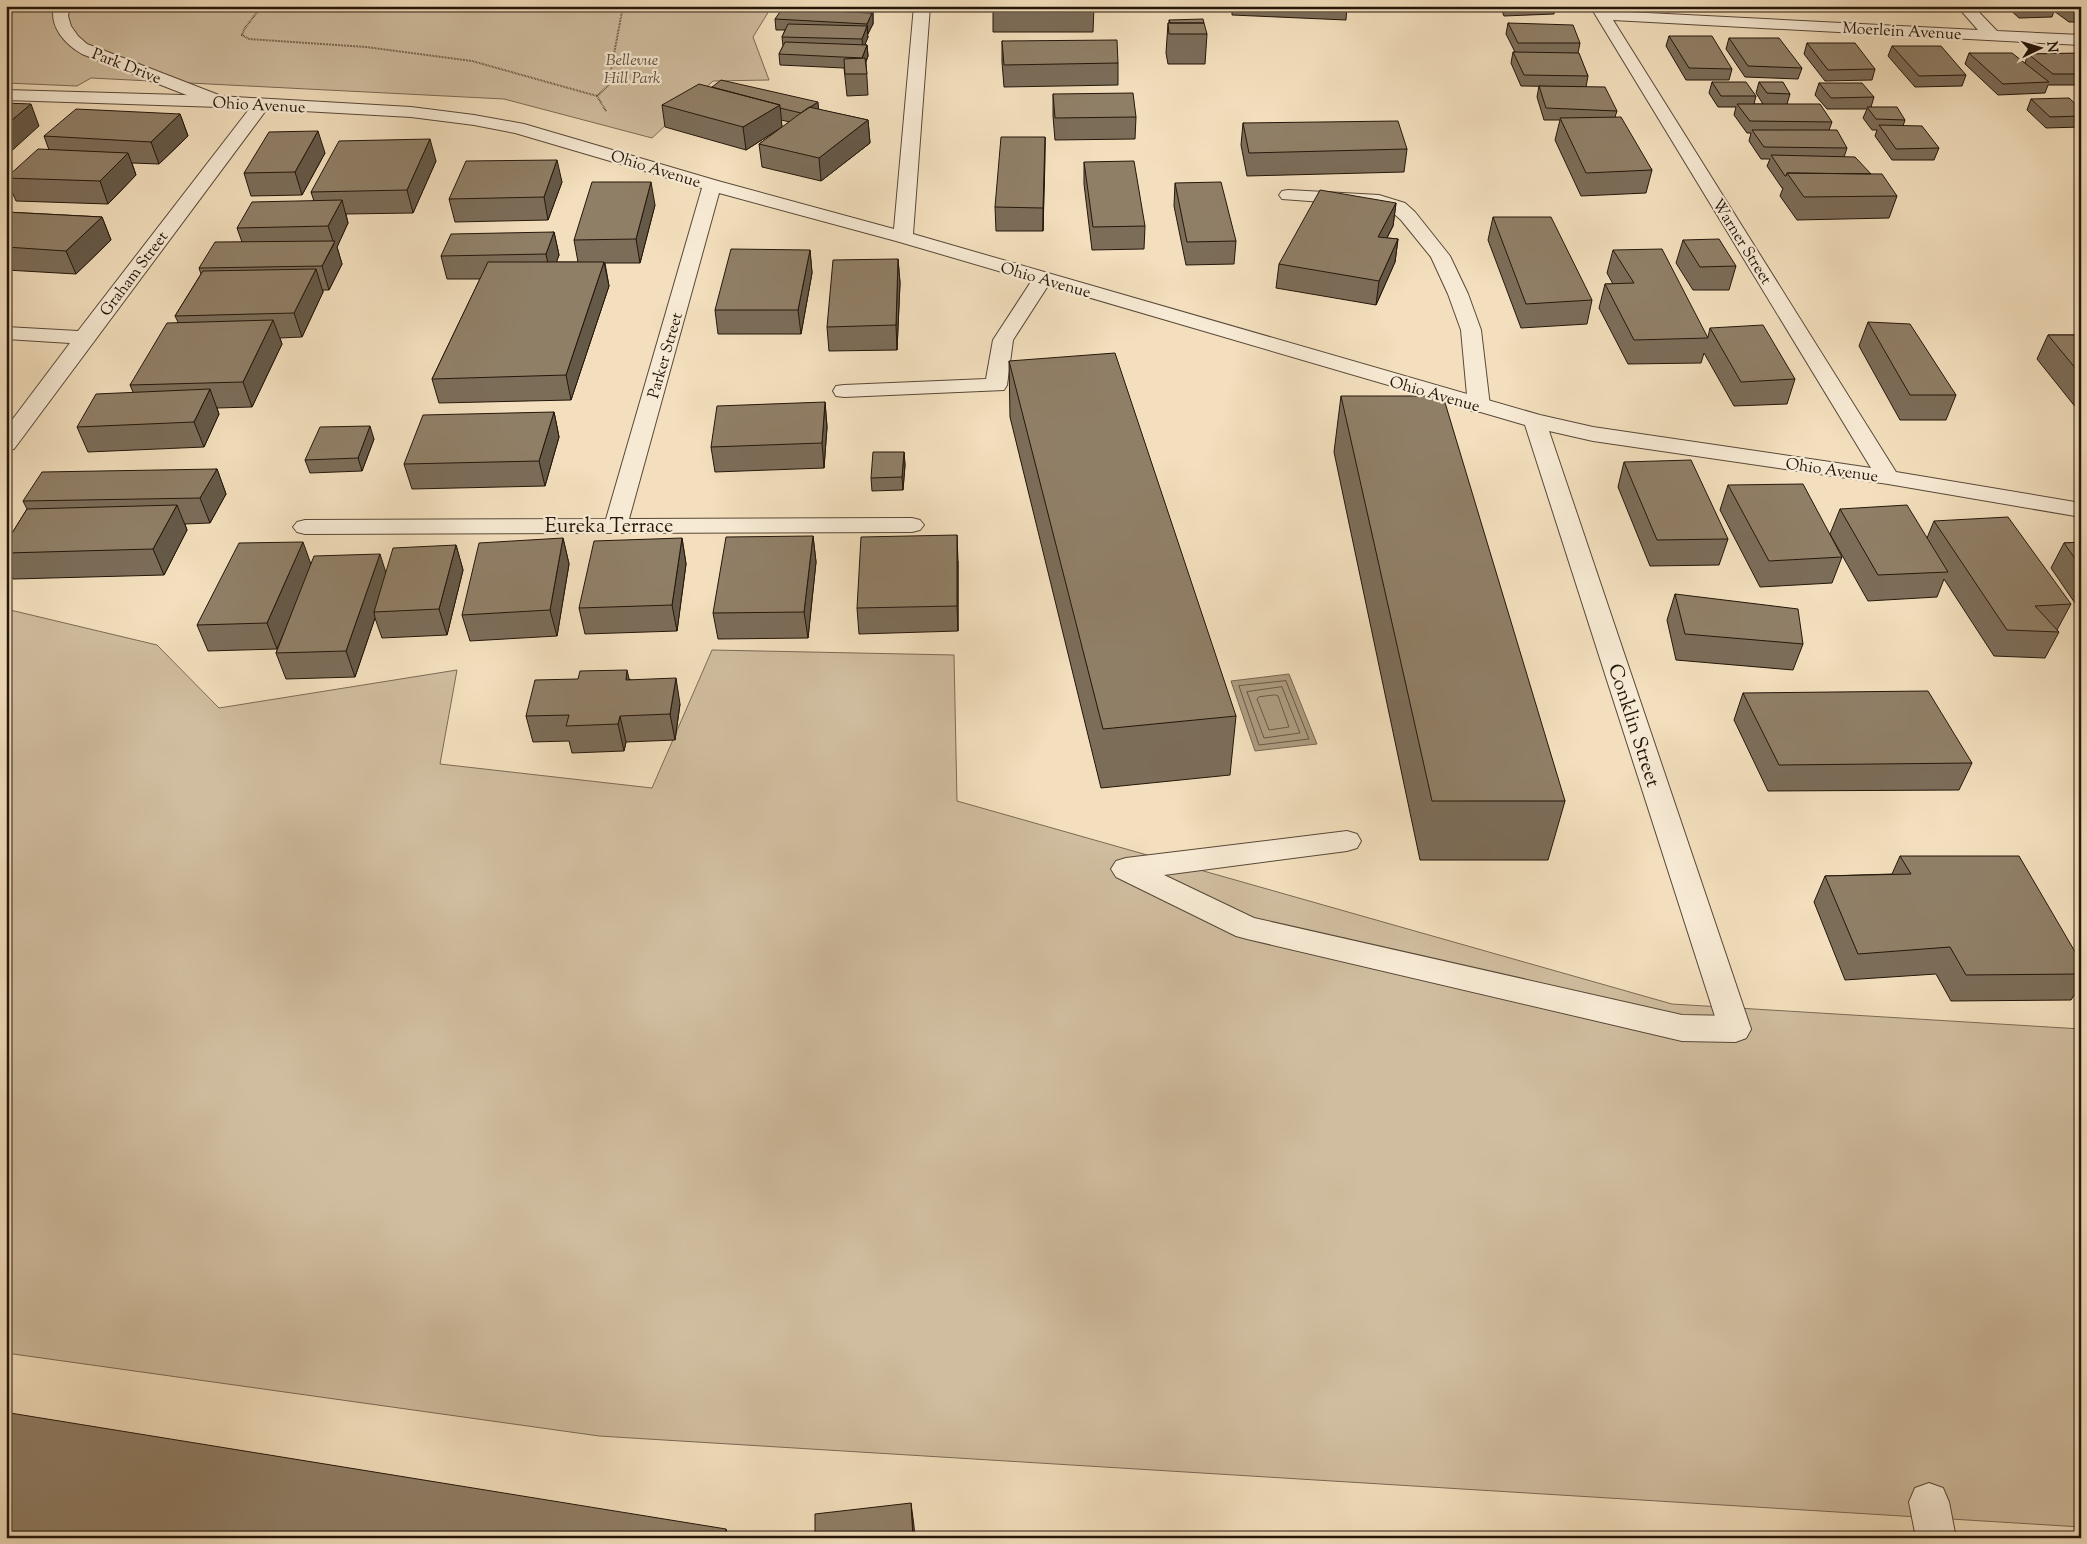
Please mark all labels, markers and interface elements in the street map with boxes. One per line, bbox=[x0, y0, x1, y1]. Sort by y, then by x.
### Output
street label: Moerlein Avenue bbox=[1842, 18, 1962, 47]
north arrow bbox=[2014, 22, 2064, 72]
text: N bbox=[2041, 41, 2061, 53]
street label: Park Drive bbox=[88, 44, 164, 91]
park label: Bellevue Hill Park bbox=[604, 50, 660, 91]
street label: Ohio Avenue bbox=[212, 93, 306, 120]
street label: Ohio Avenue bbox=[607, 146, 703, 195]
street label: Warner Street bbox=[1705, 195, 1777, 290]
street label: Graham Street bbox=[95, 227, 175, 322]
street label: Ohio Avenue bbox=[997, 258, 1093, 305]
street label: Parker Street bbox=[643, 309, 690, 401]
street label: Ohio Avenue bbox=[1386, 372, 1482, 419]
street label: Ohio Avenue bbox=[1784, 454, 1879, 489]
street label: Eureka Terrace bbox=[545, 513, 673, 542]
street label: Conklin Street bbox=[1599, 660, 1666, 791]

